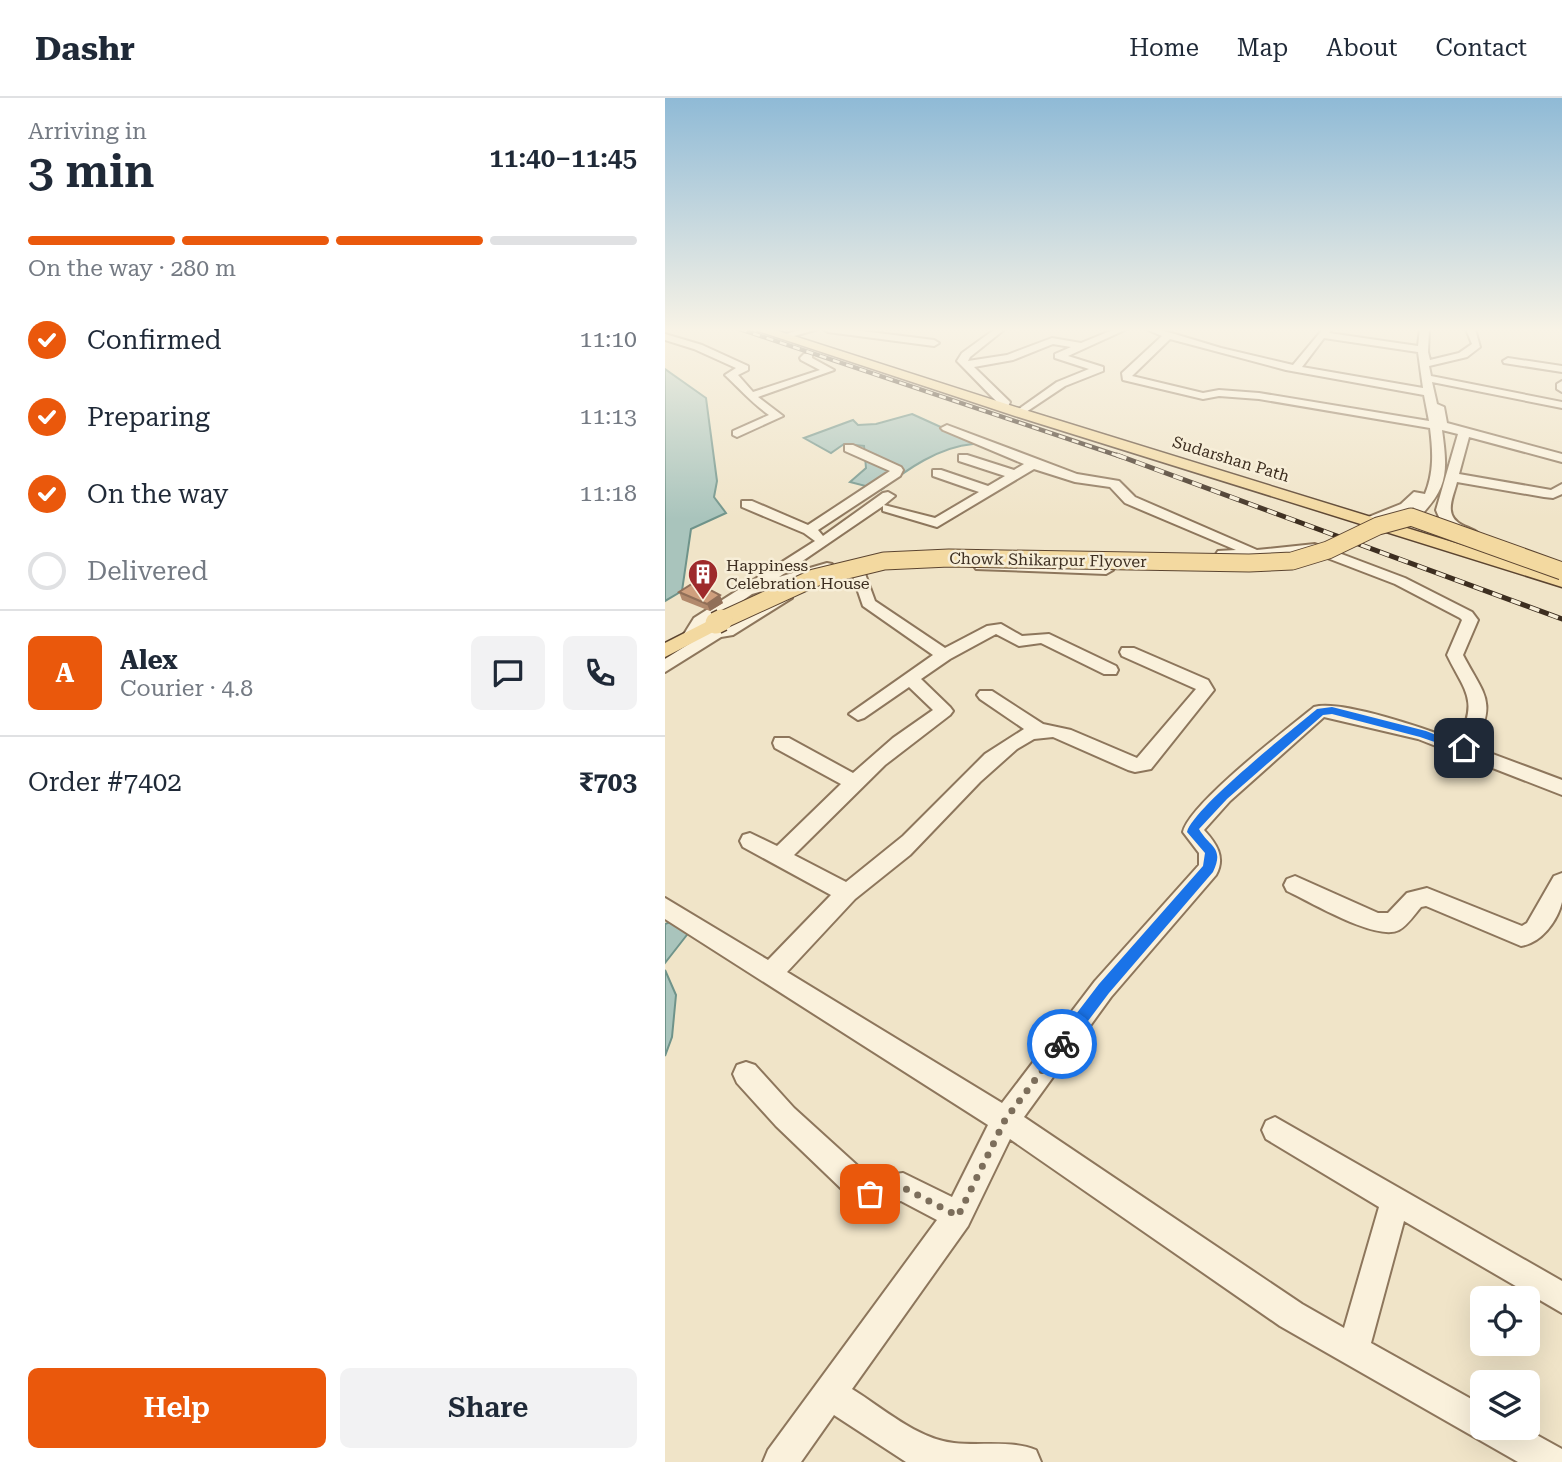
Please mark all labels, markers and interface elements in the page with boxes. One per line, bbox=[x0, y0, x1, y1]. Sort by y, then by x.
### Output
text: Dashr bbox=[35, 29, 135, 68]
text: Home bbox=[1129, 34, 1199, 62]
text: Map bbox=[1237, 34, 1288, 62]
text: About bbox=[1326, 34, 1397, 62]
text: Contact bbox=[1435, 34, 1527, 62]
text: Arriving in bbox=[28, 118, 147, 145]
text: 11:40–11:45 bbox=[489, 143, 637, 173]
text: 3 min bbox=[28, 144, 155, 198]
text: On the way · 280 m bbox=[28, 255, 236, 282]
icon: check bbox=[28, 321, 66, 359]
text: Confirmed bbox=[87, 325, 222, 355]
text: 11:10 bbox=[580, 326, 637, 353]
icon: check bbox=[28, 398, 66, 436]
text: Preparing bbox=[87, 402, 210, 432]
text: 11:13 bbox=[580, 403, 637, 430]
street label: Sudarshan Path bbox=[1170, 432, 1292, 486]
icon: check bbox=[28, 475, 66, 513]
text: On the way bbox=[87, 479, 228, 509]
text: 11:18 bbox=[580, 480, 637, 507]
street label: Chowk Shikarpur Flyover bbox=[949, 549, 1147, 571]
text: Delivered bbox=[87, 556, 208, 586]
place label: Happiness Celebration House bbox=[726, 556, 870, 593]
building icon: Happiness Celebration House bbox=[686, 557, 720, 601]
button: chat bbox=[471, 636, 545, 710]
button: phone bbox=[563, 636, 637, 710]
text: Alex bbox=[120, 645, 178, 675]
text: A bbox=[56, 658, 74, 688]
text: Courier · 4.8 bbox=[120, 675, 253, 702]
pin bbox=[1434, 718, 1494, 778]
icon: home bbox=[1445, 729, 1483, 767]
text: Order #7402 bbox=[28, 767, 182, 797]
text: ₹703 bbox=[579, 767, 637, 797]
courier bbox=[1027, 1009, 1097, 1079]
icon: bike bbox=[1043, 1025, 1081, 1063]
pin bbox=[840, 1164, 900, 1224]
icon: bag bbox=[851, 1175, 889, 1213]
map controls bbox=[1470, 1286, 1540, 1440]
button: locate bbox=[1470, 1286, 1540, 1356]
button: Help bbox=[28, 1368, 326, 1448]
button: Share bbox=[340, 1368, 637, 1448]
button: layers bbox=[1470, 1370, 1540, 1440]

